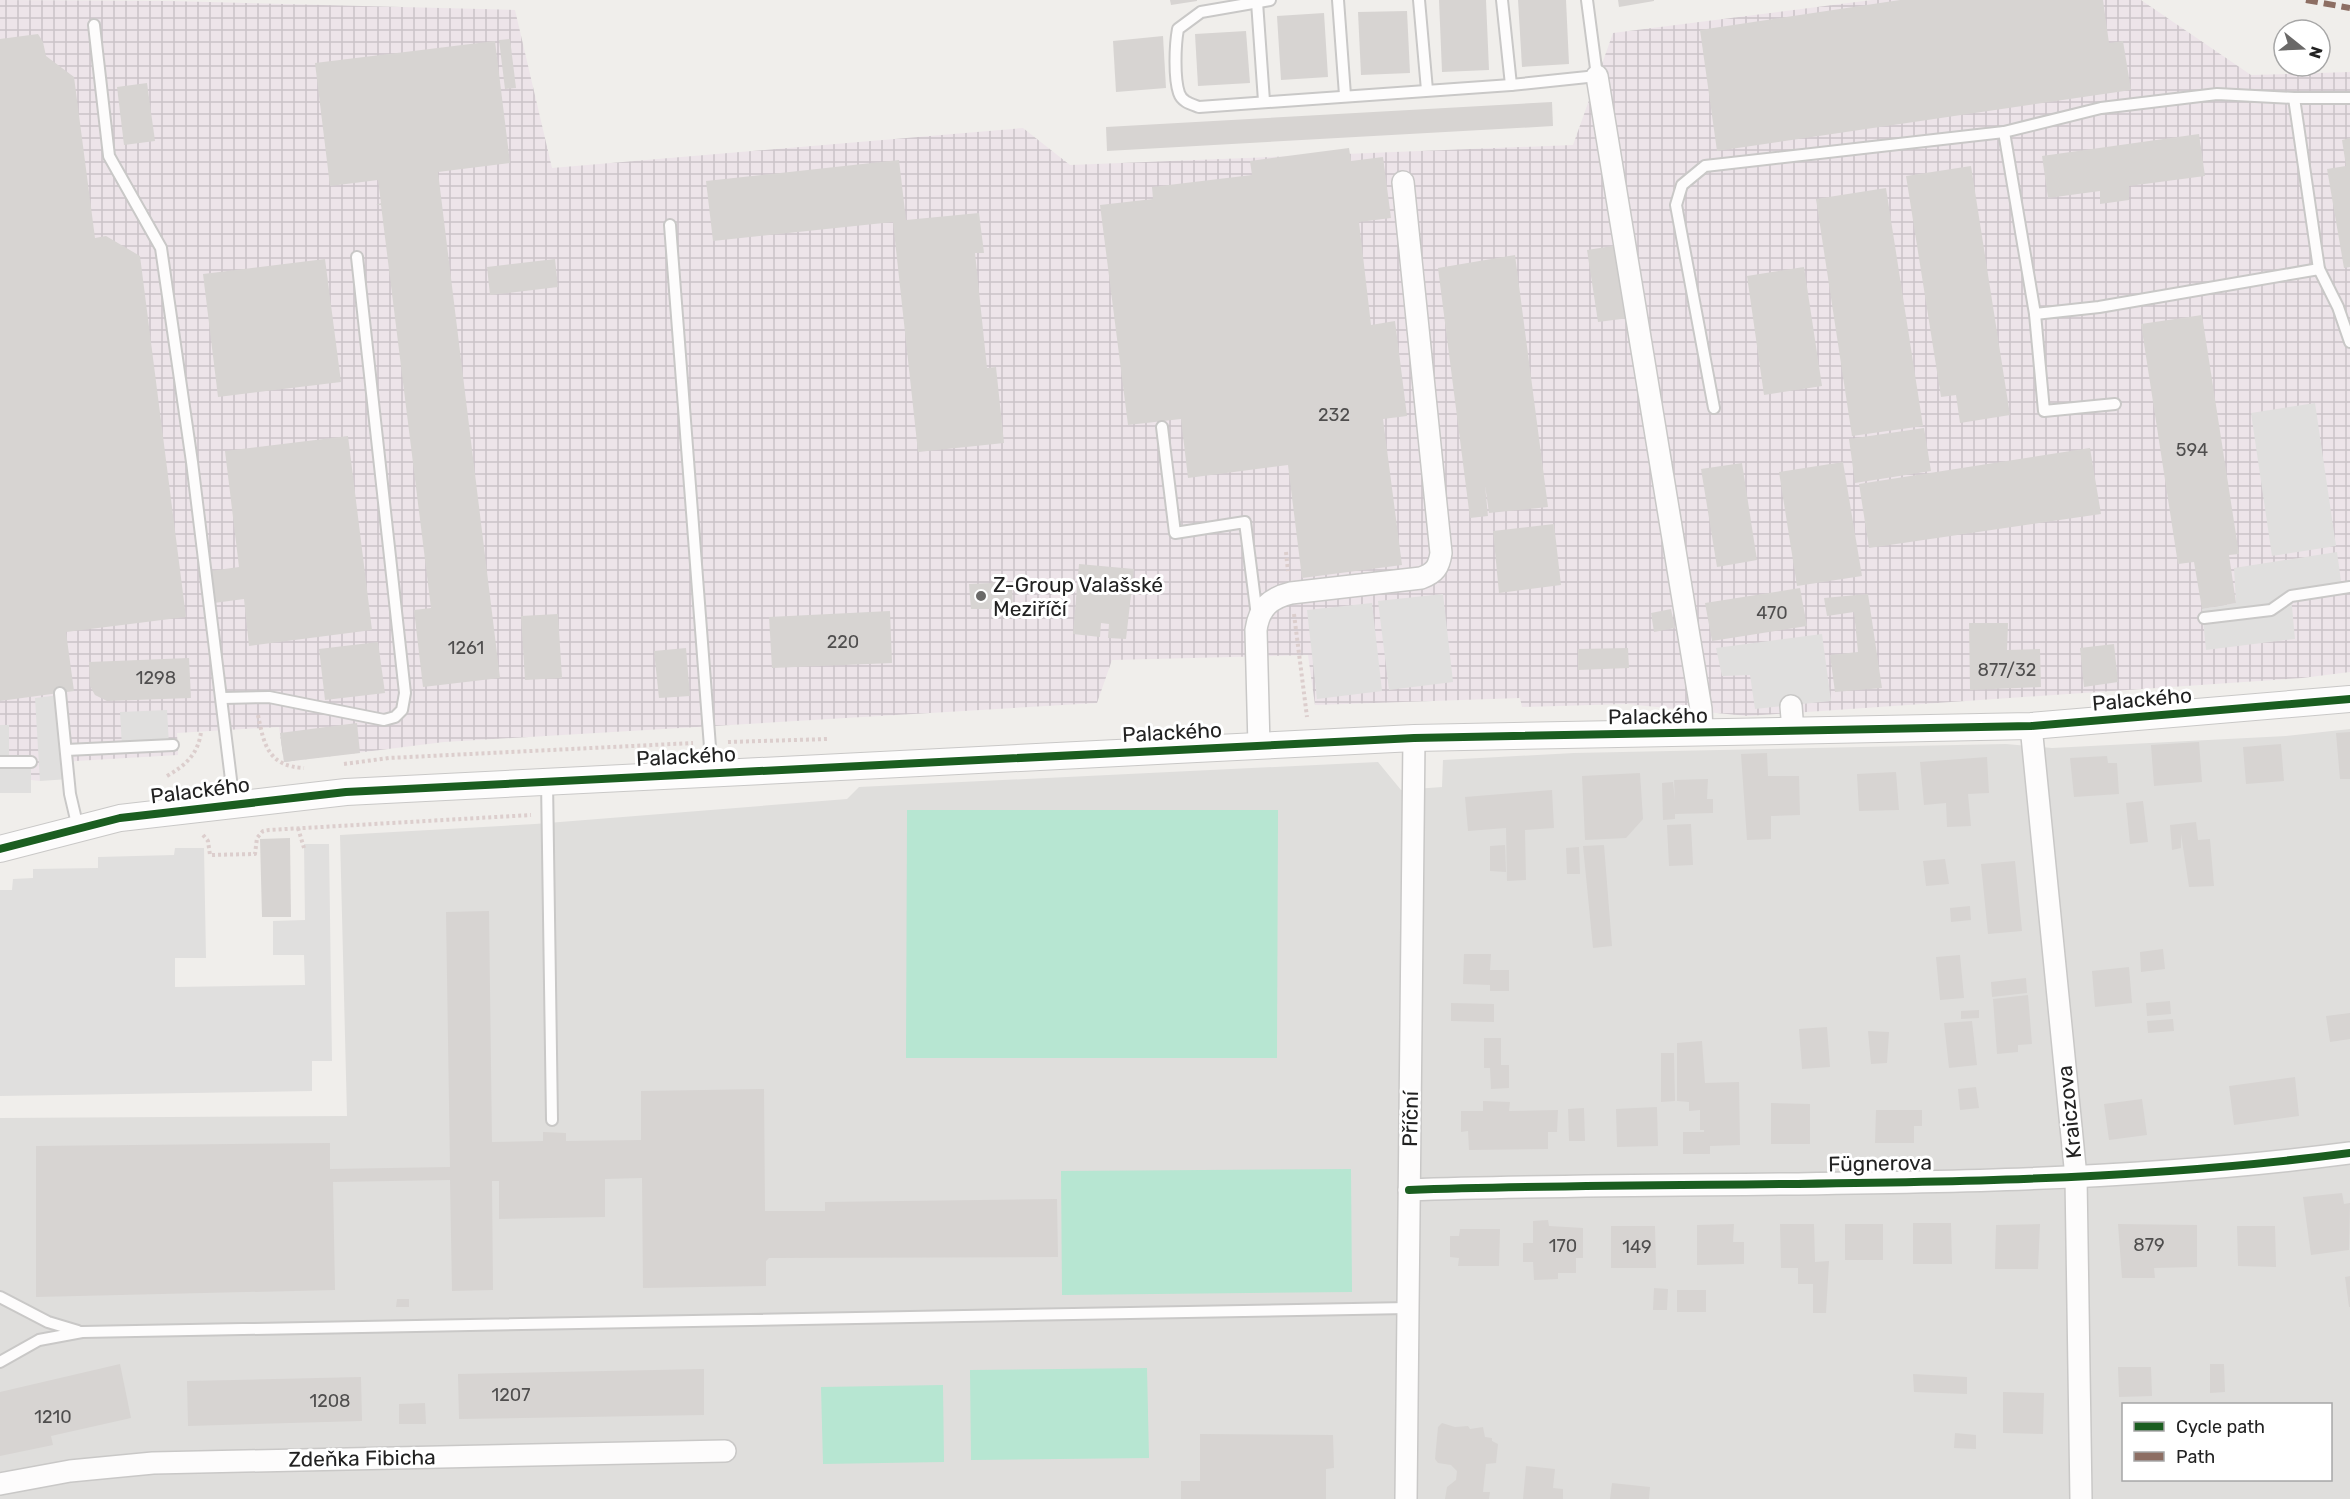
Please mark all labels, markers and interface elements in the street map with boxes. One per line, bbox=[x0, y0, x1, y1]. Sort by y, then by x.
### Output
north arrow bbox=[2272, 18, 2332, 78]
text: N bbox=[2305, 44, 2327, 61]
house number: 232 bbox=[1318, 404, 1350, 426]
house number: 594 bbox=[2176, 439, 2208, 461]
place label: Z-Group Valašské Meziříčí bbox=[993, 572, 1163, 621]
marker: Z-Group Valašské Meziříčí bbox=[974, 589, 988, 603]
house number: 470 bbox=[1756, 602, 1788, 624]
house number: 220 bbox=[827, 631, 859, 653]
house number: 1261 bbox=[448, 637, 484, 659]
house number: 877/32 bbox=[1978, 659, 2036, 681]
house number: 1298 bbox=[136, 667, 176, 689]
street label: Palackého bbox=[2091, 682, 2193, 716]
street label: Palackého bbox=[1608, 703, 1708, 729]
street label: Palackého bbox=[1121, 717, 1223, 747]
street label: Palackého bbox=[635, 741, 737, 771]
street label: Palackého bbox=[149, 771, 251, 809]
street label: Kraiczova bbox=[2052, 1064, 2086, 1160]
street label: Příční bbox=[1397, 1090, 1423, 1147]
street label: Fügnerova bbox=[1828, 1150, 1932, 1176]
house number: 879 bbox=[2133, 1234, 2165, 1256]
house number: 170 bbox=[1549, 1235, 1577, 1257]
house number: 149 bbox=[1622, 1236, 1652, 1258]
house number: 1207 bbox=[492, 1384, 530, 1406]
house number: 1208 bbox=[309, 1390, 351, 1412]
legend bbox=[2122, 1403, 2332, 1481]
house number: 1210 bbox=[34, 1406, 72, 1428]
text: Cycle path bbox=[2176, 1416, 2265, 1438]
street label: Zdeňka Fibicha bbox=[288, 1444, 436, 1472]
text: Path bbox=[2176, 1446, 2215, 1468]

